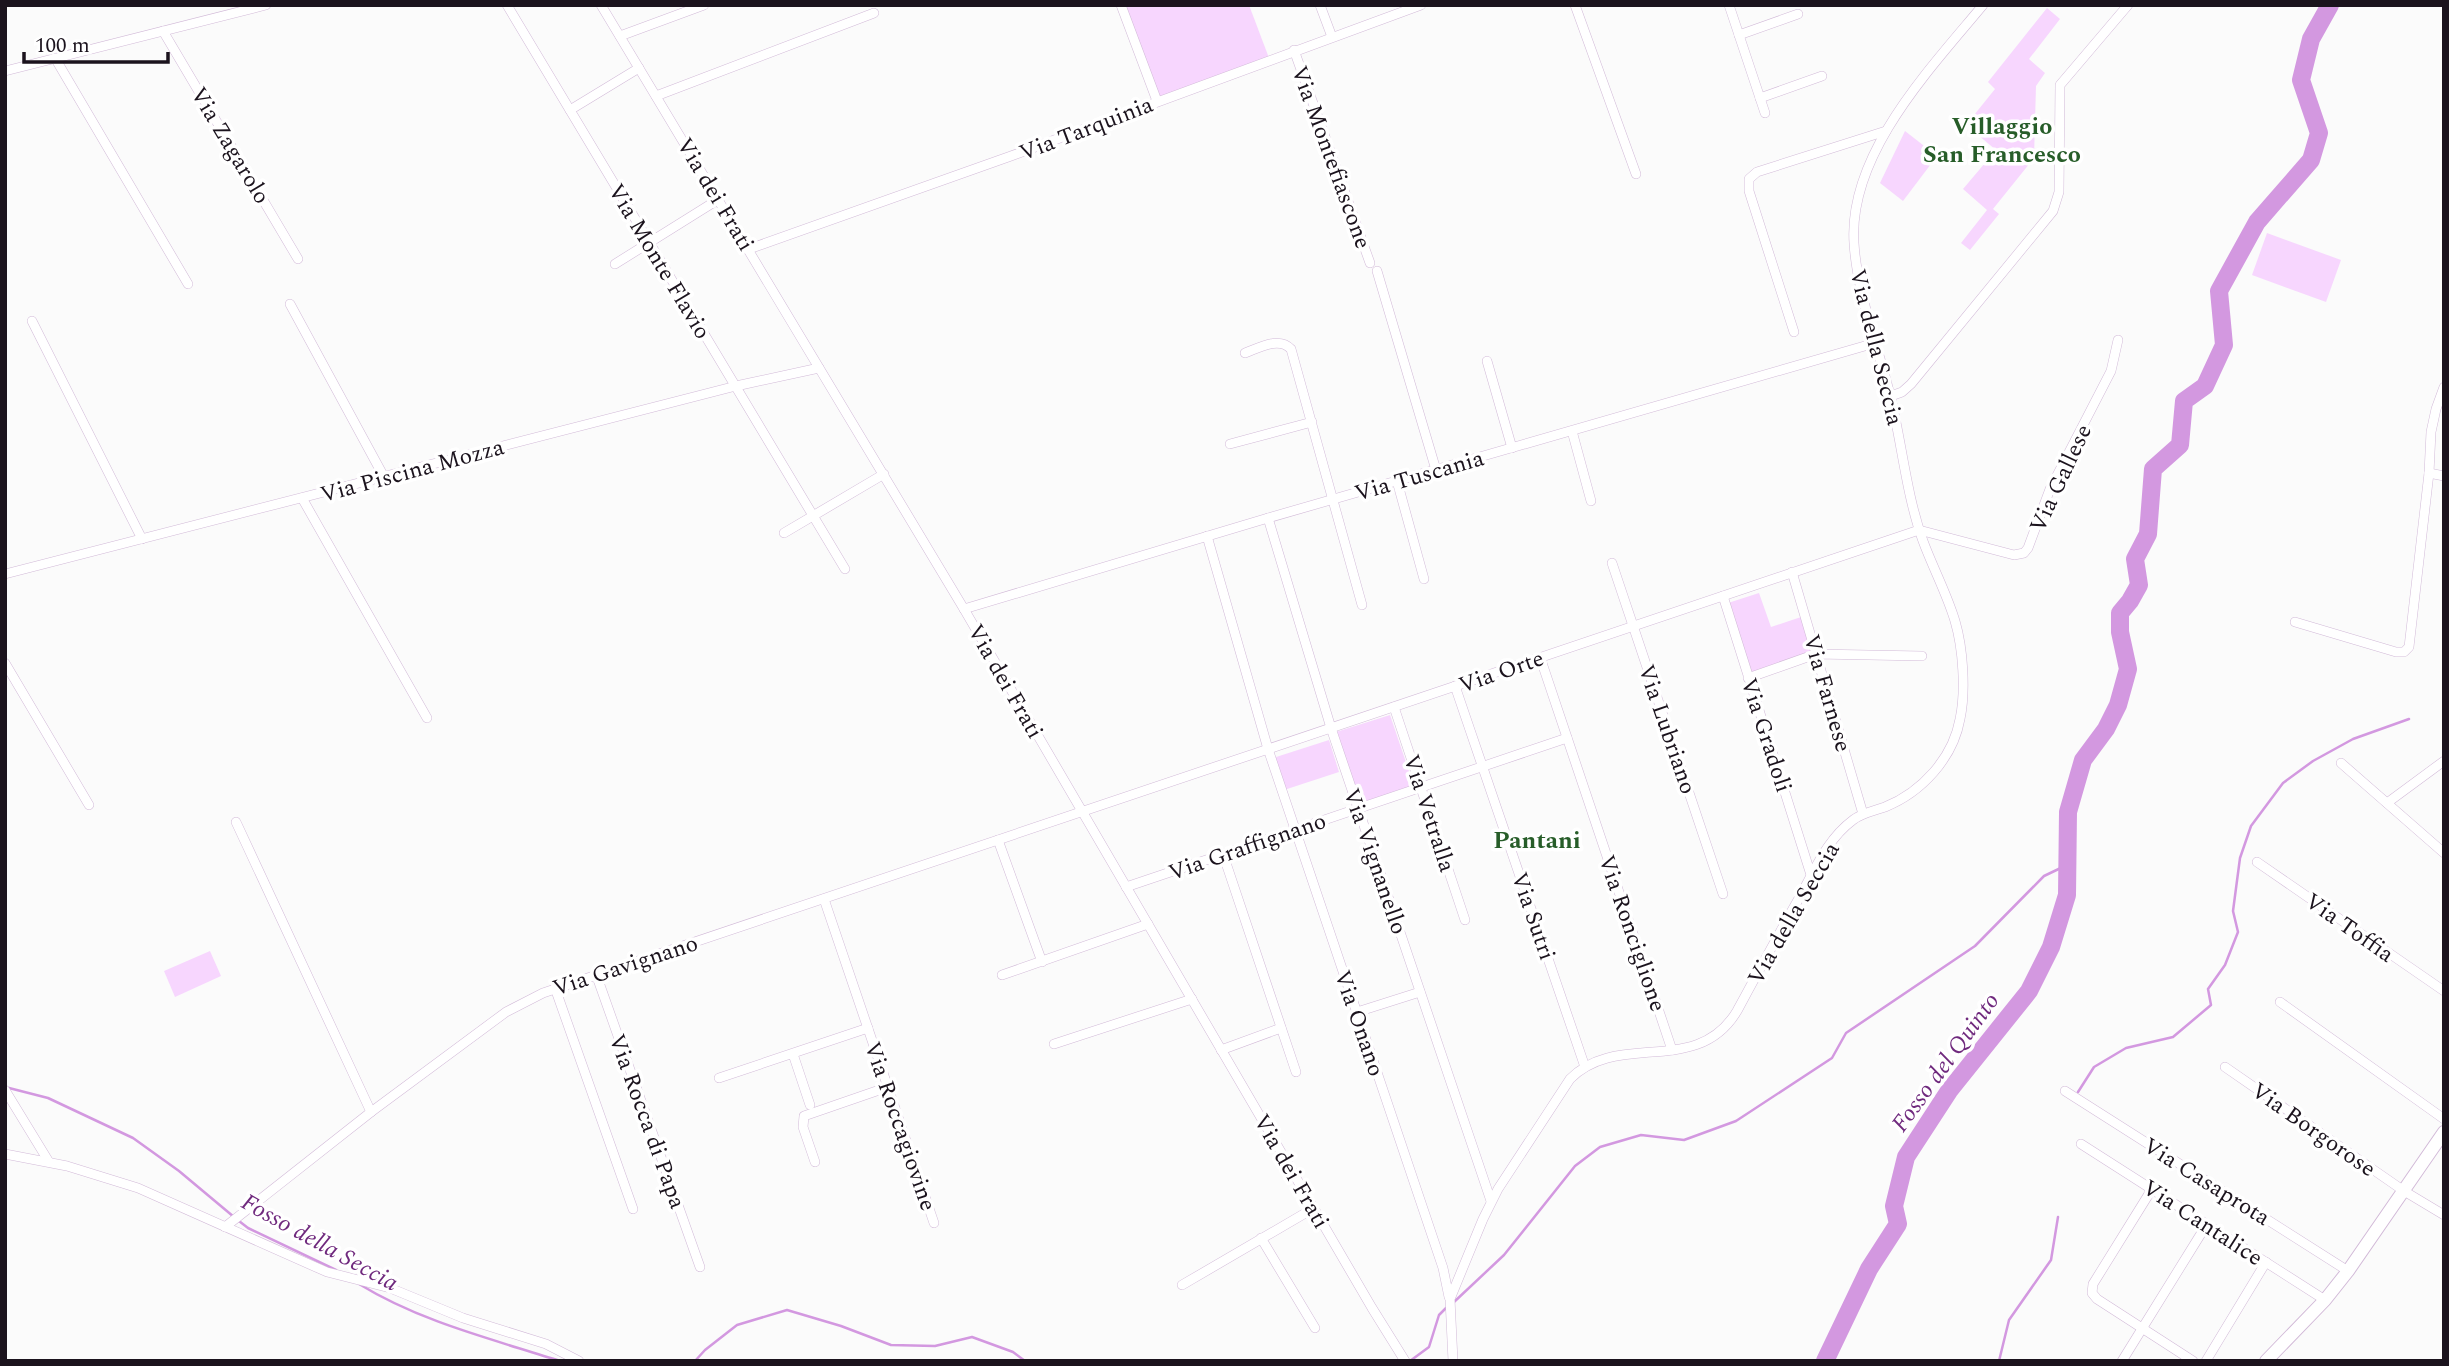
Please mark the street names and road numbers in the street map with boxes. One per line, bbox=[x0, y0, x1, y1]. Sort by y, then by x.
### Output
street label: Via Montefiascone bbox=[1281, 61, 1380, 254]
street label: Via Zagarolo bbox=[181, 80, 279, 211]
street label: Via Tarquinia bbox=[1015, 88, 1159, 171]
street label: Via dei Frati bbox=[667, 131, 763, 258]
street label: Via Monte Flavio bbox=[598, 177, 719, 346]
street label: Via della Seccia bbox=[1839, 265, 1912, 429]
street label: Via Gallese bbox=[2021, 419, 2102, 538]
street label: Via Piscina Mozza bbox=[316, 430, 508, 513]
street label: Via Tuscania bbox=[1351, 441, 1488, 512]
street label: Via dei Frati bbox=[958, 618, 1052, 746]
street label: Via Farnese bbox=[1793, 631, 1860, 756]
street label: Via Orte bbox=[1454, 642, 1549, 703]
street label: Via Lubriano bbox=[1628, 660, 1705, 799]
street label: Via Gradoli bbox=[1731, 674, 1801, 797]
street label: Via Vetralla bbox=[1393, 750, 1464, 877]
street label: Via Vignanello bbox=[1333, 784, 1416, 939]
street label: Via Graffignano bbox=[1164, 804, 1331, 891]
street label: Via della Seccia bbox=[1739, 836, 1849, 992]
street label: Via Ronciglione bbox=[1588, 850, 1675, 1017]
street label: Via Sutri bbox=[1501, 868, 1564, 965]
street label: Via Toffia bbox=[2297, 885, 2401, 972]
street label: Via Gavignano bbox=[548, 926, 703, 1006]
street label: Via Onano bbox=[1324, 966, 1393, 1081]
street label: Via Rocca di Papa bbox=[599, 1029, 694, 1214]
street label: Via Roccagiovine bbox=[854, 1037, 945, 1216]
street label: Via Borgorose bbox=[2244, 1074, 2383, 1186]
street label: Via dei Frati bbox=[1244, 1108, 1338, 1236]
street label: Via Casaprota bbox=[2136, 1129, 2277, 1235]
street label: Via Cantalice bbox=[2135, 1171, 2270, 1275]

